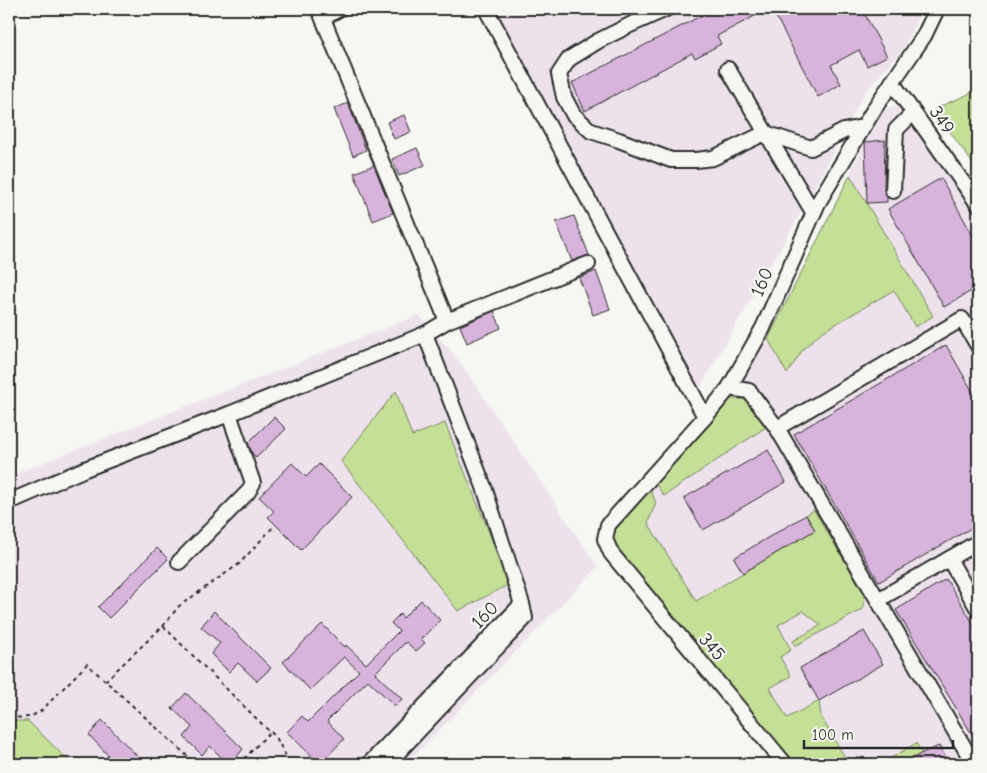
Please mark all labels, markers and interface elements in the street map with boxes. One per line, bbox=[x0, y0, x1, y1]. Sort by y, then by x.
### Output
street label: 349 bbox=[925, 102, 959, 138]
street label: 160 bbox=[746, 264, 778, 300]
street label: 160 bbox=[467, 597, 503, 633]
street label: 345 bbox=[694, 629, 730, 665]
scale bar bbox=[804, 718, 953, 750]
text: 100 m bbox=[812, 726, 854, 744]

